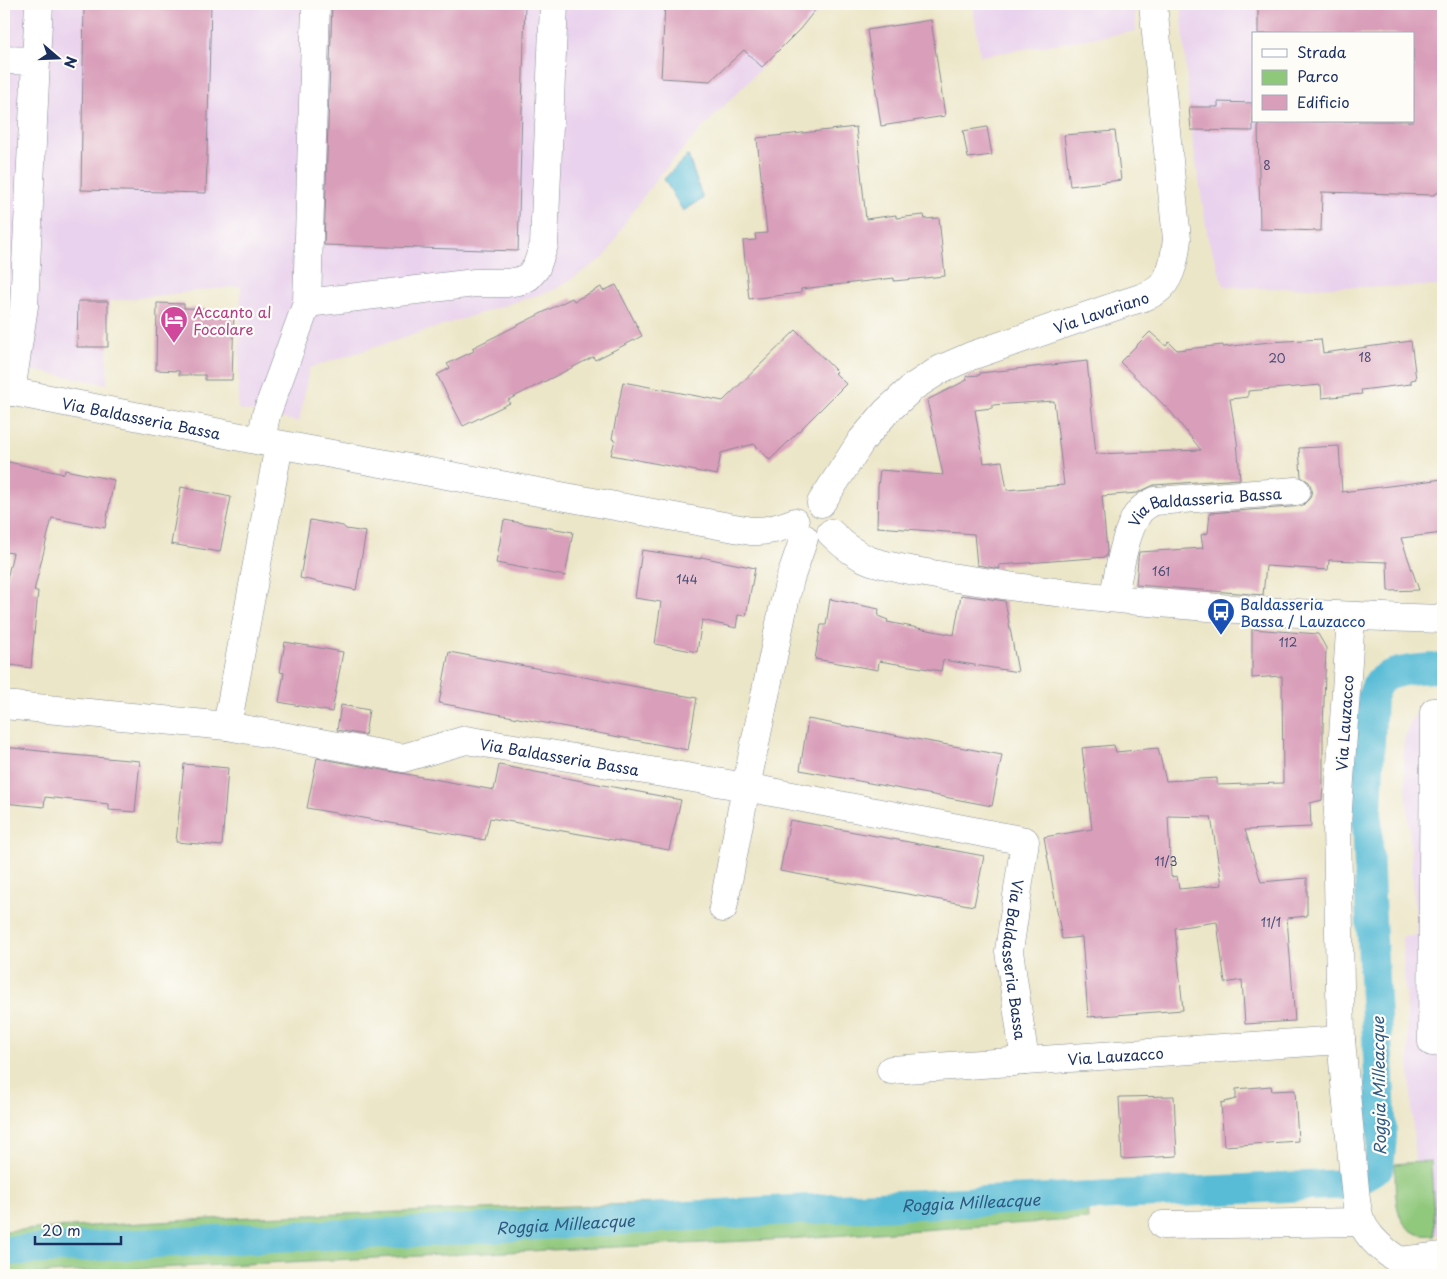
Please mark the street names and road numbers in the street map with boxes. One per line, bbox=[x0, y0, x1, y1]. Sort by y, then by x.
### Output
street label: Via Lavariano bbox=[1050, 285, 1152, 338]
street label: Via Baldasseria Bassa bbox=[60, 390, 223, 444]
street label: Via Baldasseria Bassa bbox=[1121, 481, 1283, 530]
street label: Via Lauzacco bbox=[1329, 674, 1359, 772]
street label: Via Baldasseria Bassa bbox=[478, 731, 642, 781]
street label: Via Baldasseria Bassa bbox=[997, 878, 1033, 1042]
street label: Via Lauzacco bbox=[1067, 1040, 1164, 1070]

